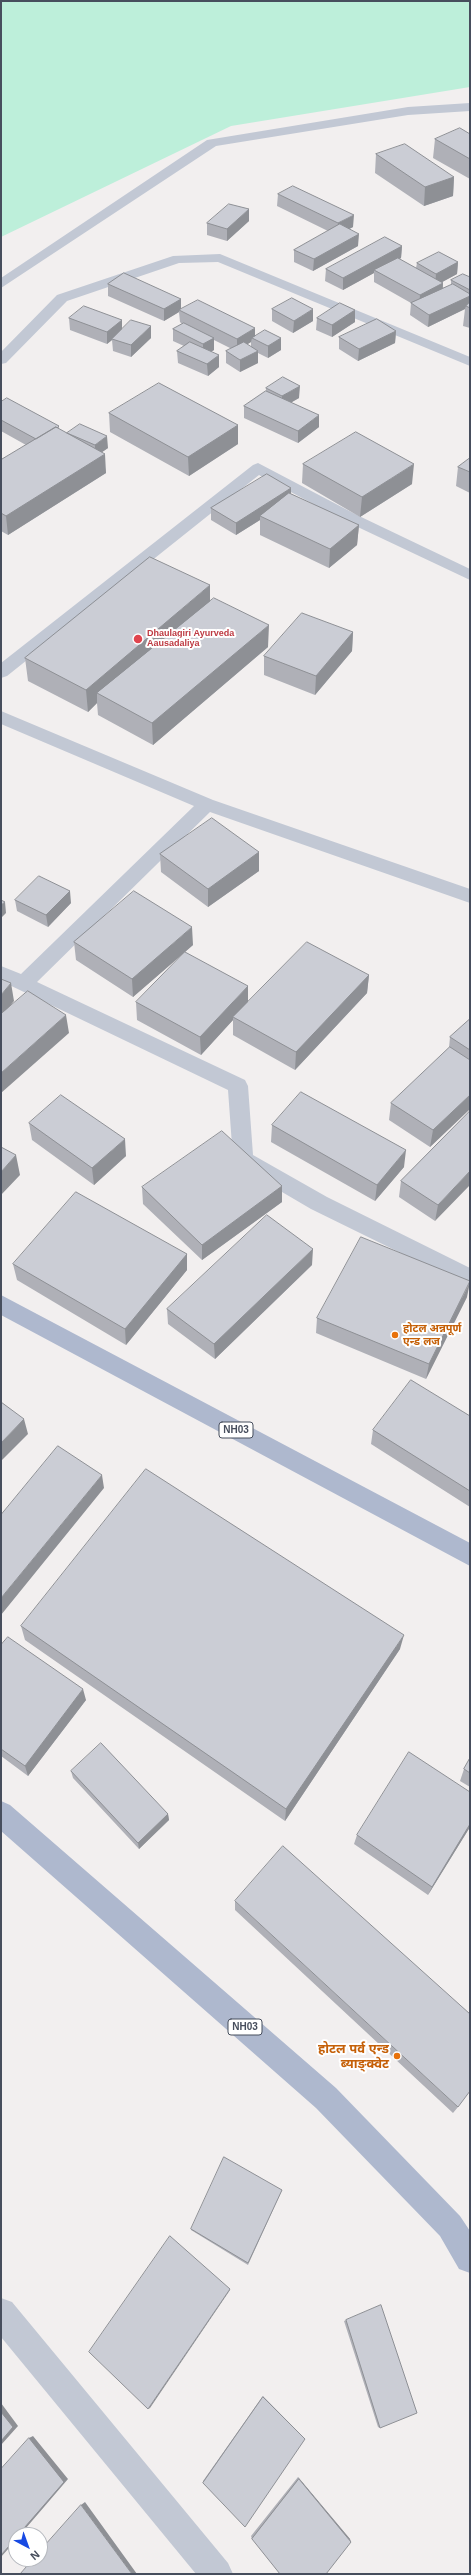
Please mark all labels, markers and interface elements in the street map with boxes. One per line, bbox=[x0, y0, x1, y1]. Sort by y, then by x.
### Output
place label: Dhaulagiri Ayurveda Aausadaliya bbox=[147, 629, 234, 650]
marker: Dhaulagiri Ayurveda Aausadaliya bbox=[132, 633, 144, 645]
place label: होटल अन्नपूर्ण एन्ड लज bbox=[403, 1322, 461, 1348]
marker: होटल अन्नपूर्ण एन्ड लज bbox=[390, 1330, 400, 1340]
road number: NH03 bbox=[219, 1422, 253, 1438]
road number: NH03 bbox=[228, 2019, 262, 2035]
place label: होटल पर्व एन्ड ब्याङ्क्वेट bbox=[318, 2041, 389, 2072]
marker: होटल पर्व एन्ड ब्याङ्क्वेट bbox=[392, 2051, 402, 2061]
north arrow bbox=[8, 2527, 48, 2567]
text: N bbox=[28, 2548, 42, 2562]

